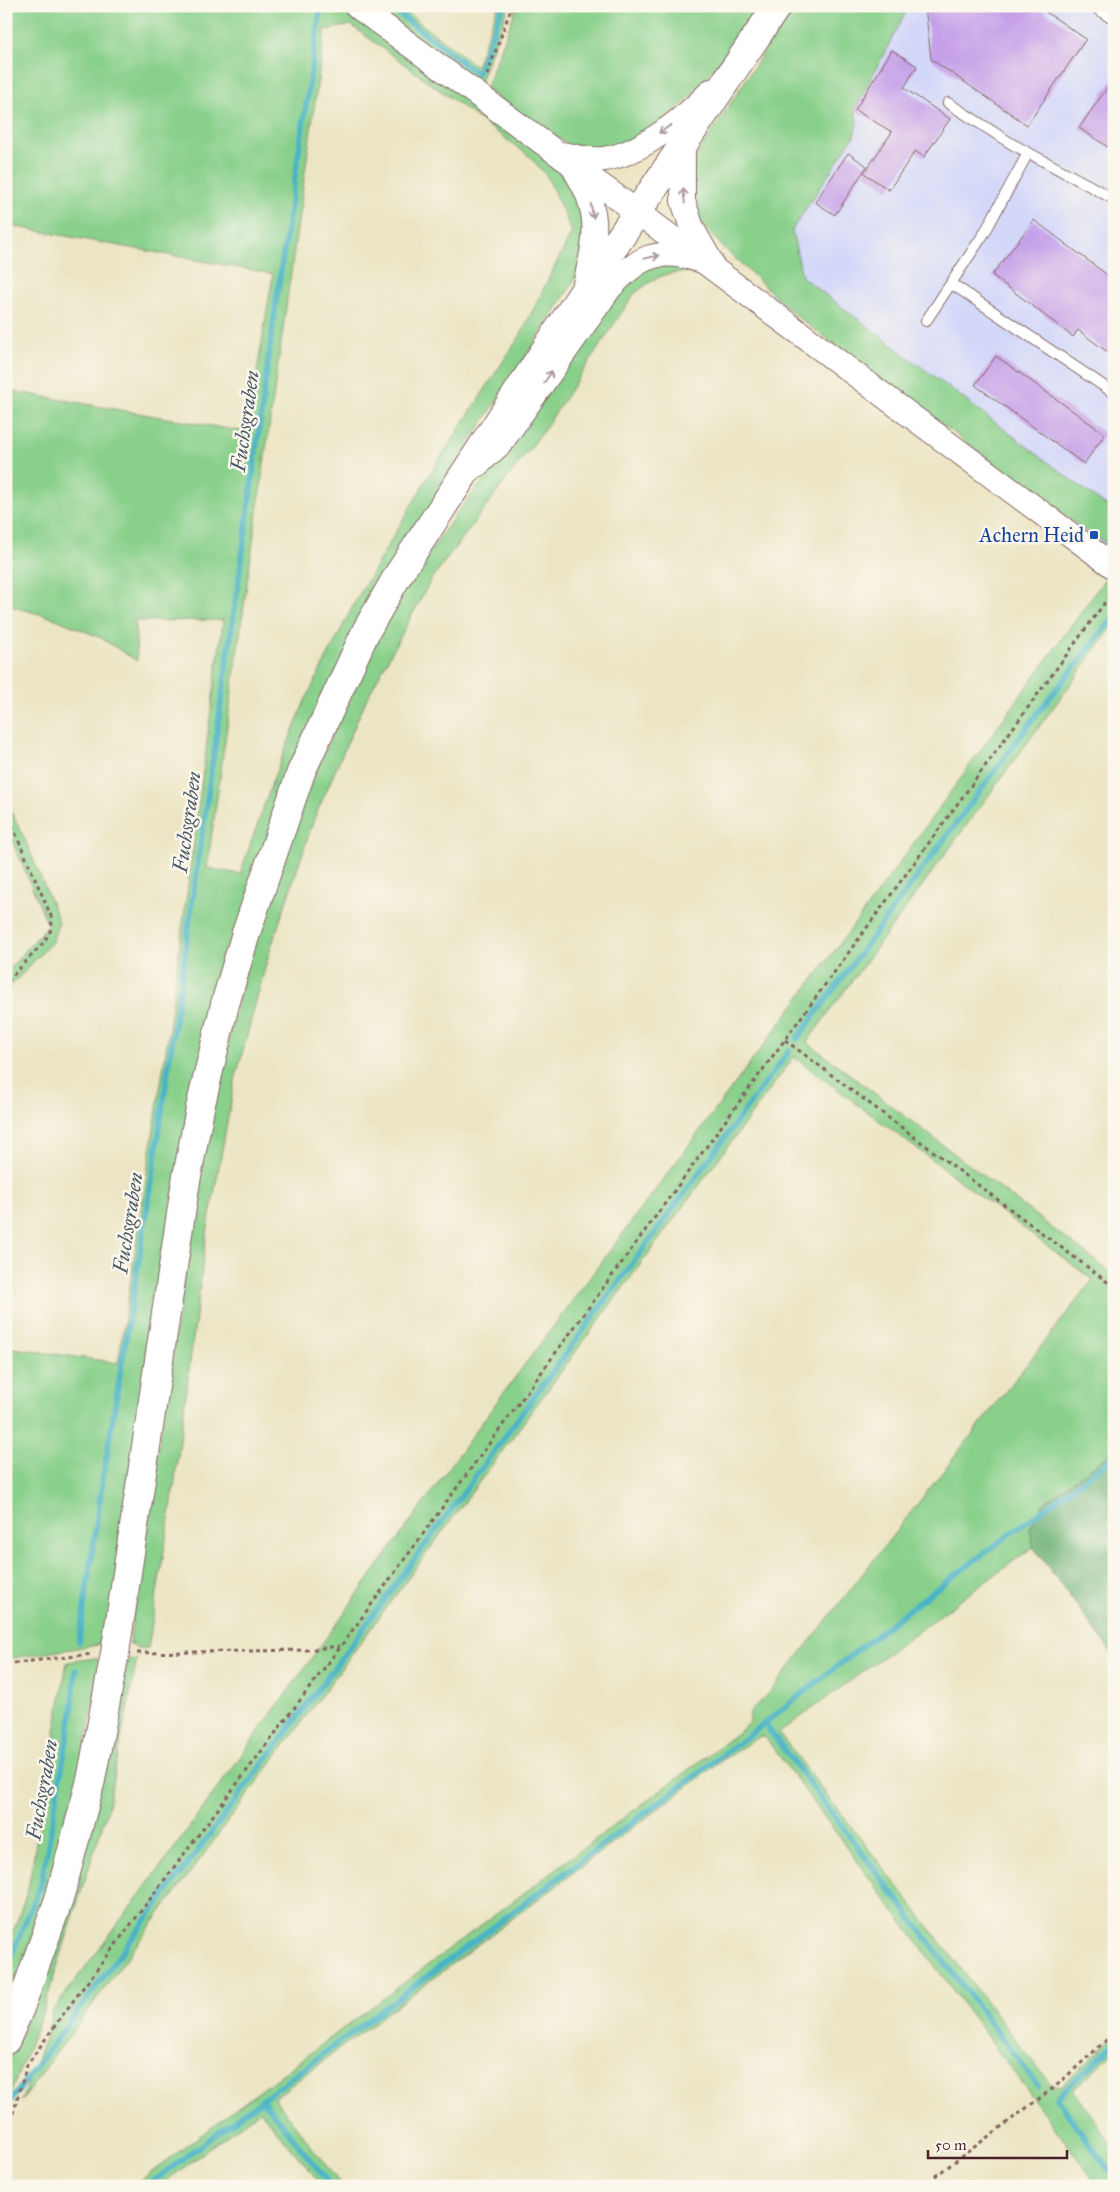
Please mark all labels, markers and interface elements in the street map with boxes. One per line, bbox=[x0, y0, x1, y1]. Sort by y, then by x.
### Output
one-way arrow bbox=[658, 124, 672, 134]
one-way arrow bbox=[679, 189, 689, 205]
one-way arrow bbox=[587, 202, 597, 218]
one-way arrow bbox=[644, 252, 660, 262]
water label: Fuchsgraben bbox=[225, 369, 265, 474]
one-way arrow bbox=[543, 370, 553, 384]
place label: Achern Heid bbox=[978, 523, 1084, 547]
marker: Achern Heid bbox=[1088, 529, 1100, 541]
water label: Fuchsgraben bbox=[167, 770, 207, 875]
water label: Fuchsgraben bbox=[107, 1171, 149, 1276]
water label: Fuchsgraben bbox=[20, 1738, 64, 1843]
scale bar bbox=[928, 2127, 1066, 2159]
text: 50 m bbox=[935, 2136, 967, 2154]

